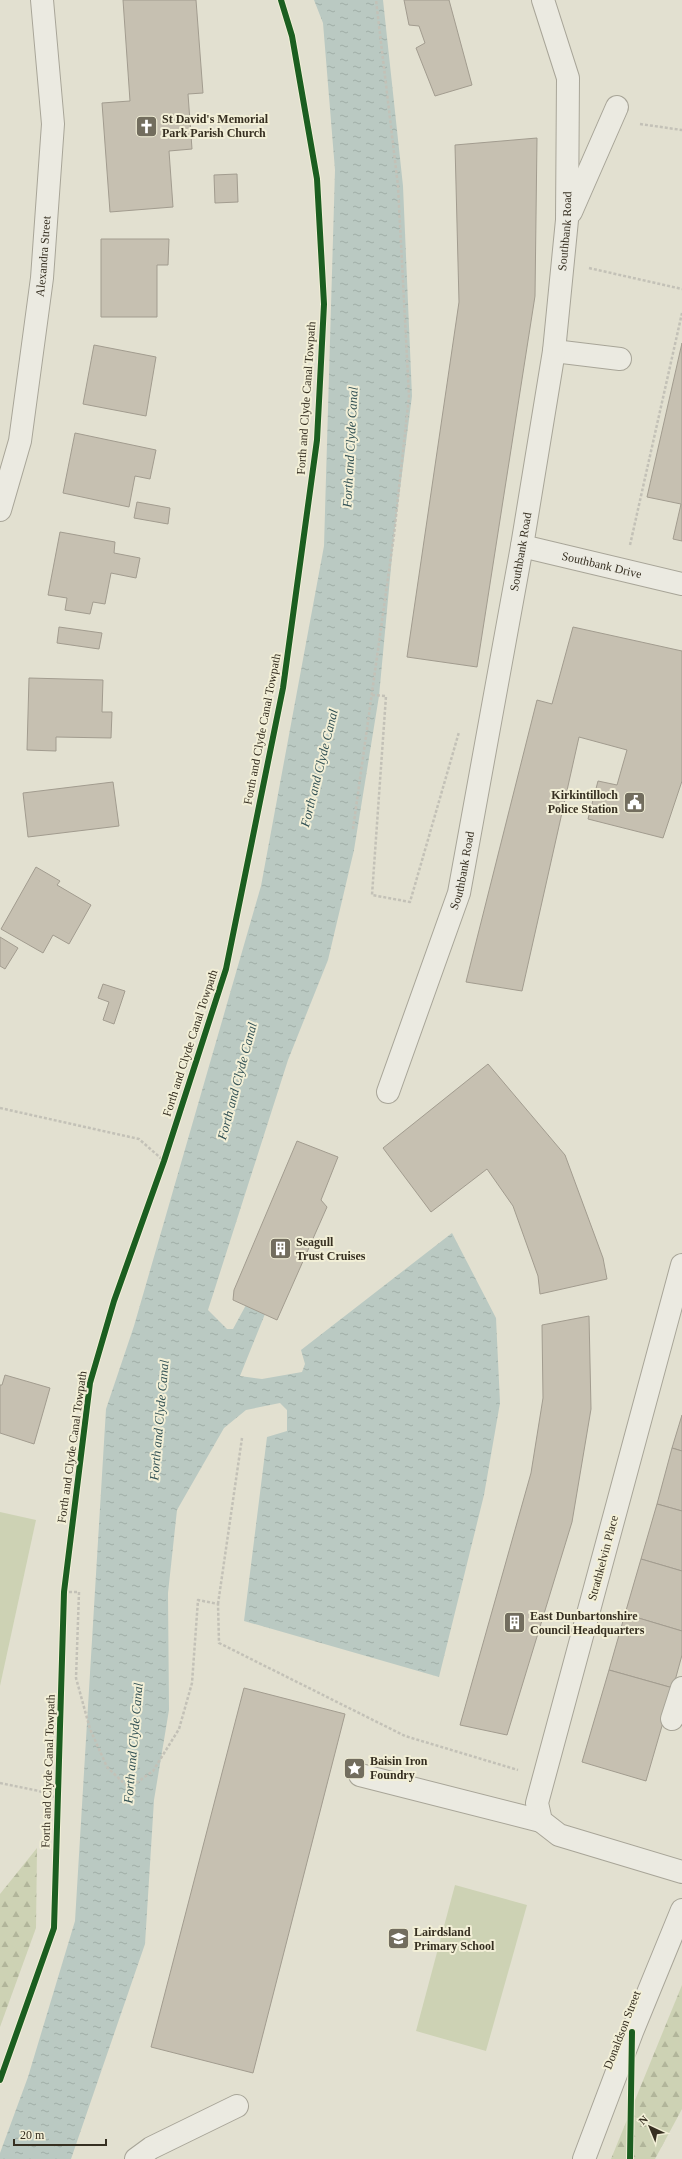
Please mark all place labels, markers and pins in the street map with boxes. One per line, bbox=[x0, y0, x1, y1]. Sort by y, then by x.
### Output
place label: St David's Memorial Park Parish Church bbox=[162, 112, 269, 140]
church icon: St David's Memorial Park Parish Church bbox=[134, 113, 160, 139]
place label: Kirkintilloch Police Station bbox=[548, 788, 618, 816]
public building icon: Kirkintilloch Police Station bbox=[621, 789, 647, 815]
place label: Seagull Trust Cruises bbox=[296, 1235, 366, 1263]
building icon: Seagull Trust Cruises bbox=[267, 1236, 293, 1262]
place label: East Dunbartonshire Council Headquarters bbox=[530, 1609, 645, 1637]
building icon: East Dunbartonshire Council Headquarters bbox=[502, 1610, 528, 1636]
place label: Baisin Iron Foundry bbox=[370, 1754, 428, 1782]
place icon: Baisin Iron Foundry bbox=[341, 1755, 367, 1781]
place label: Lairdsland Primary School bbox=[414, 1925, 495, 1953]
school or university icon: Lairdsland Primary School bbox=[386, 1926, 412, 1952]

